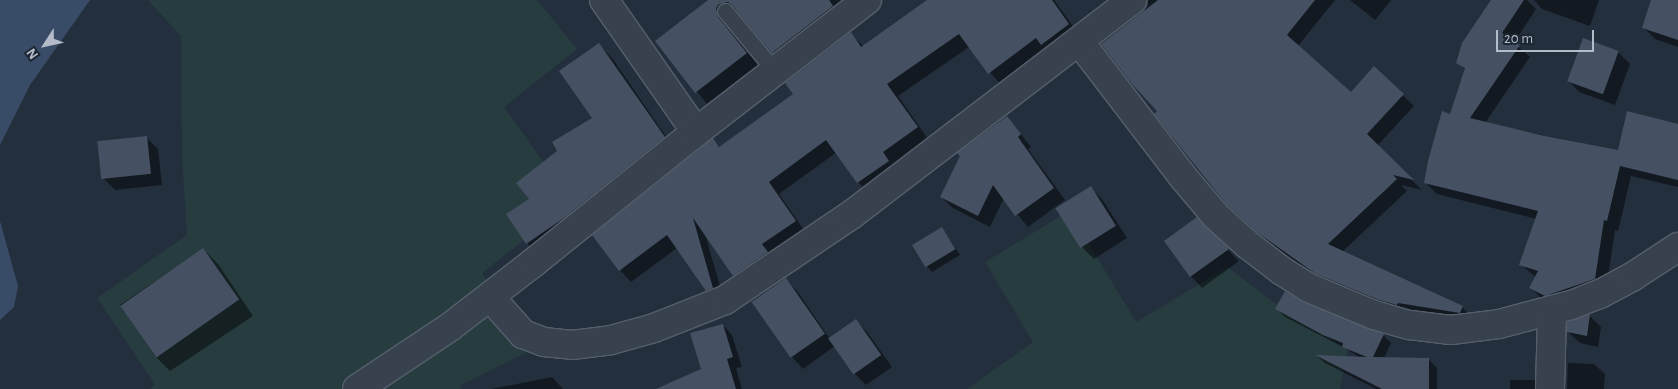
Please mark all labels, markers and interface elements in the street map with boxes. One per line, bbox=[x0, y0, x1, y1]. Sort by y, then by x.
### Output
north arrow bbox=[20, 20, 70, 70]
scale bar bbox=[1498, 20, 1596, 52]
text: 20 m bbox=[1504, 31, 1533, 46]
text: N bbox=[24, 46, 41, 62]

